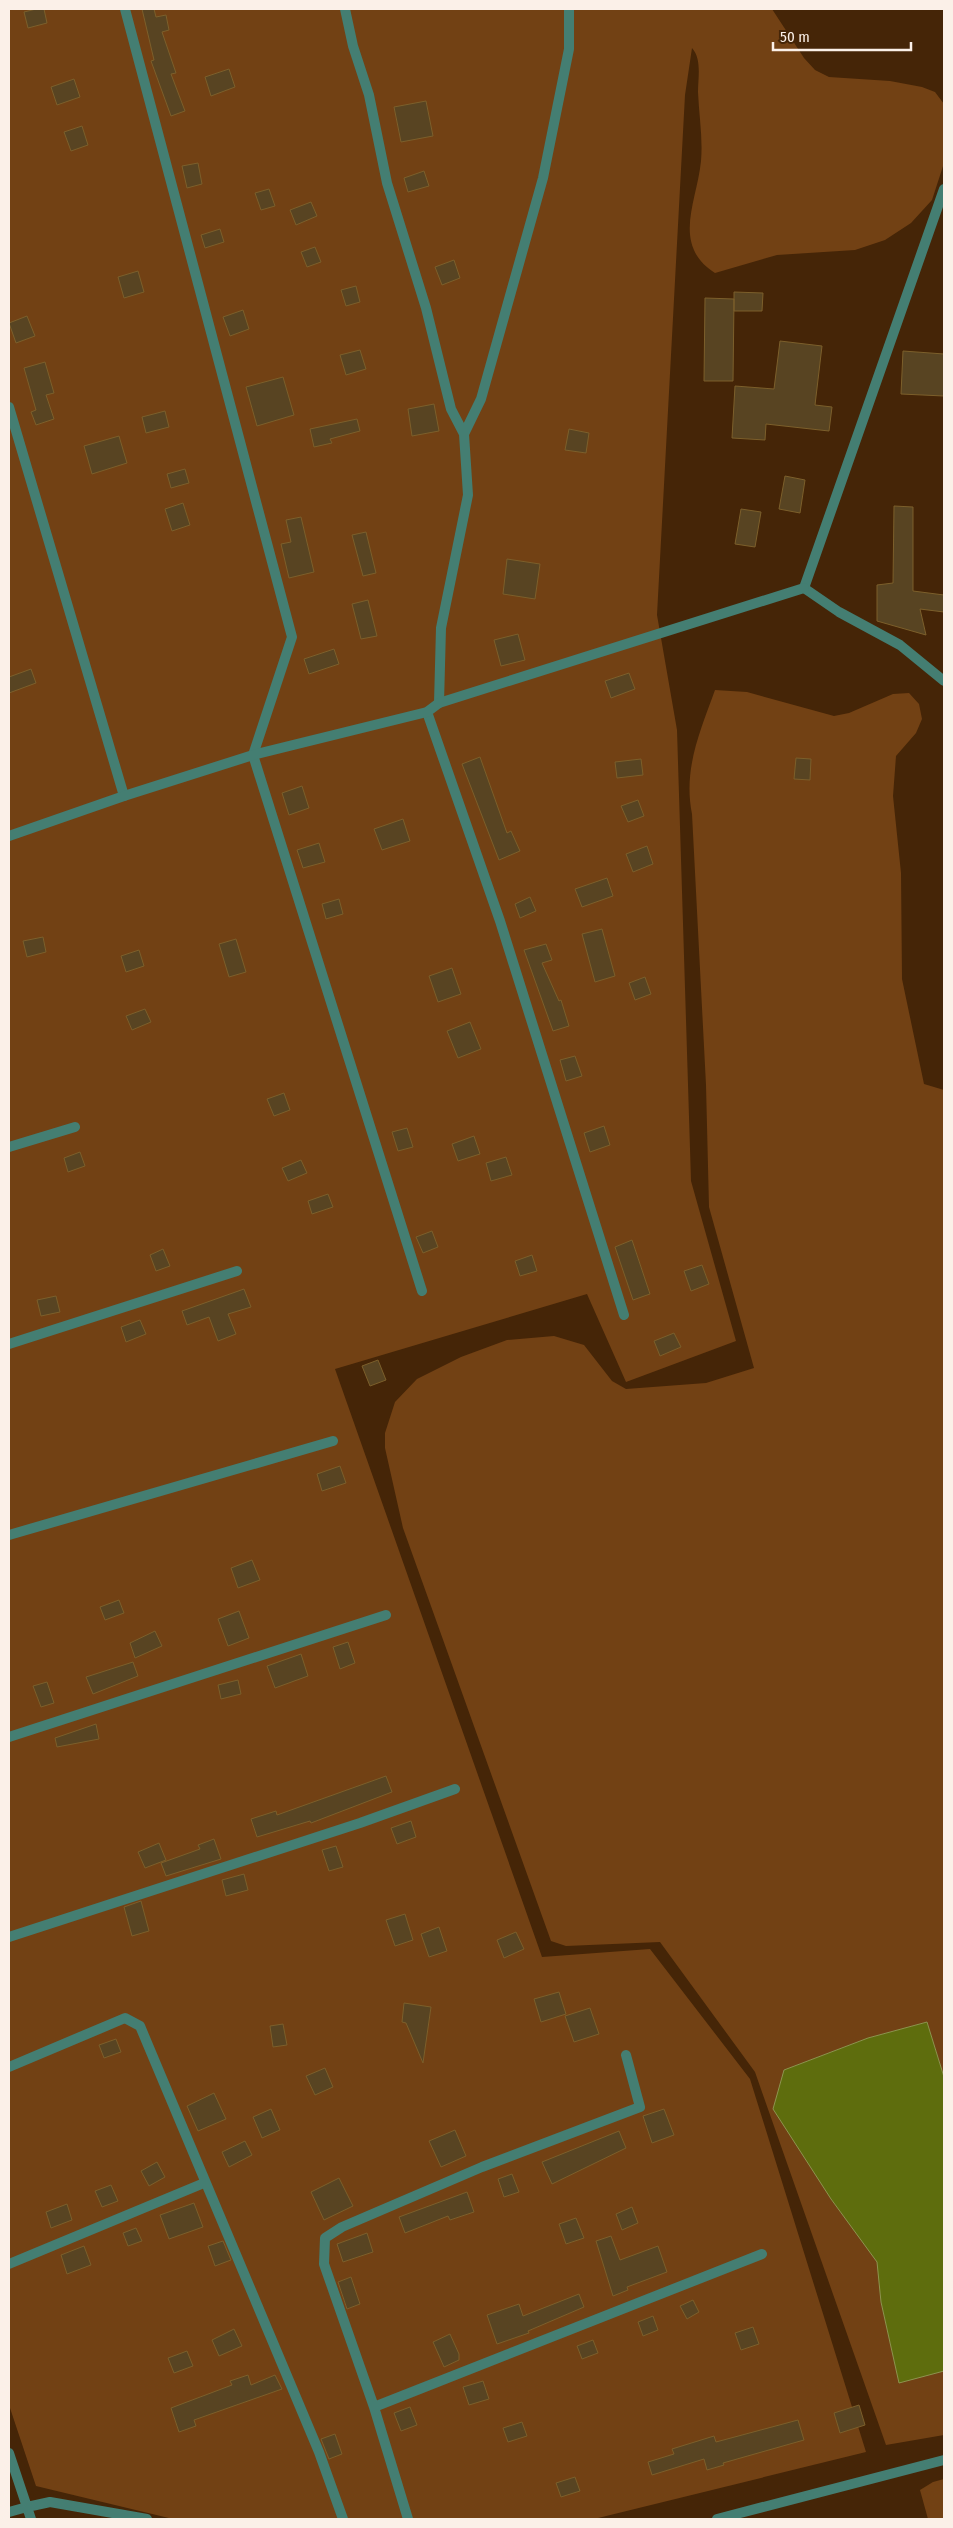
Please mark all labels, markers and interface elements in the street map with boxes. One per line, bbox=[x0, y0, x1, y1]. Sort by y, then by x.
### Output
scale bar bbox=[773, 20, 910, 52]
text: 50 m bbox=[780, 28, 810, 46]

